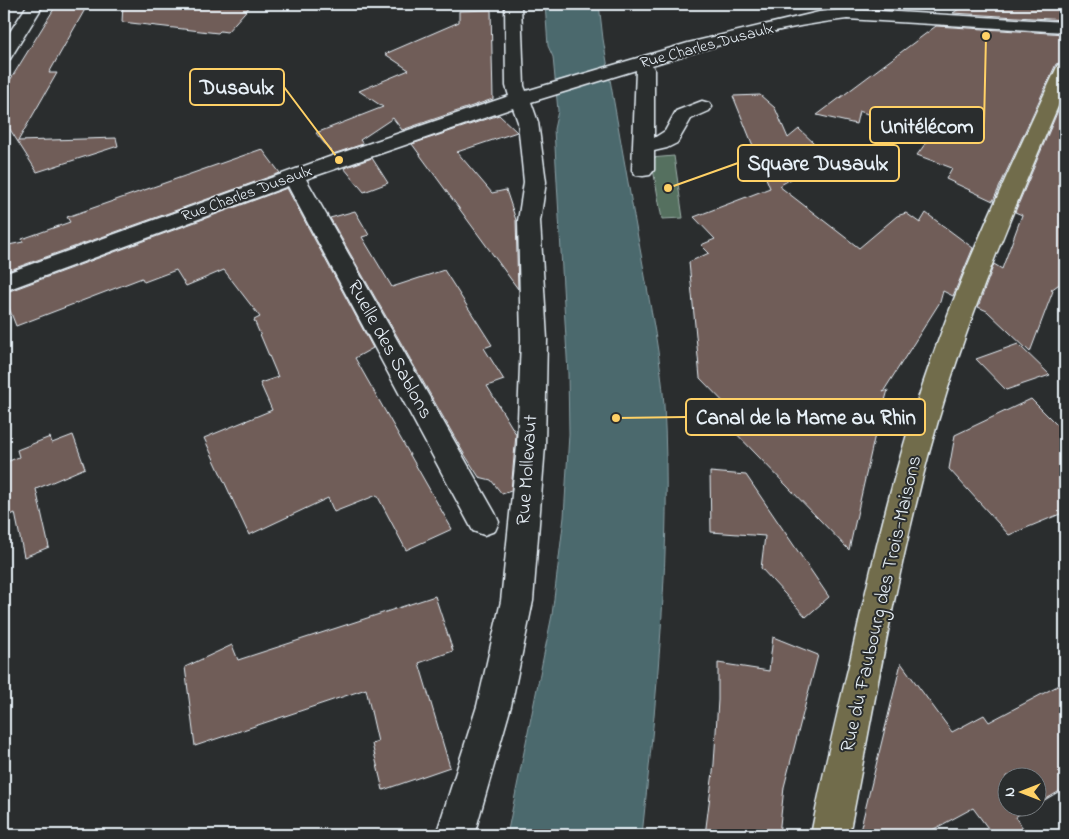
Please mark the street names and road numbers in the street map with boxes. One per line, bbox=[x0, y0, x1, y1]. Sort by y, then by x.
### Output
street label: Rue Charles Dusaulx bbox=[637, 17, 777, 75]
street label: Rue Charles Dusaulx bbox=[178, 159, 316, 229]
street label: Ruelle des Sablons bbox=[339, 275, 439, 425]
street label: Rue Mollevaut bbox=[510, 414, 546, 526]
street label: Rue du Faubourg des Trois-Maisons bbox=[834, 453, 931, 755]

